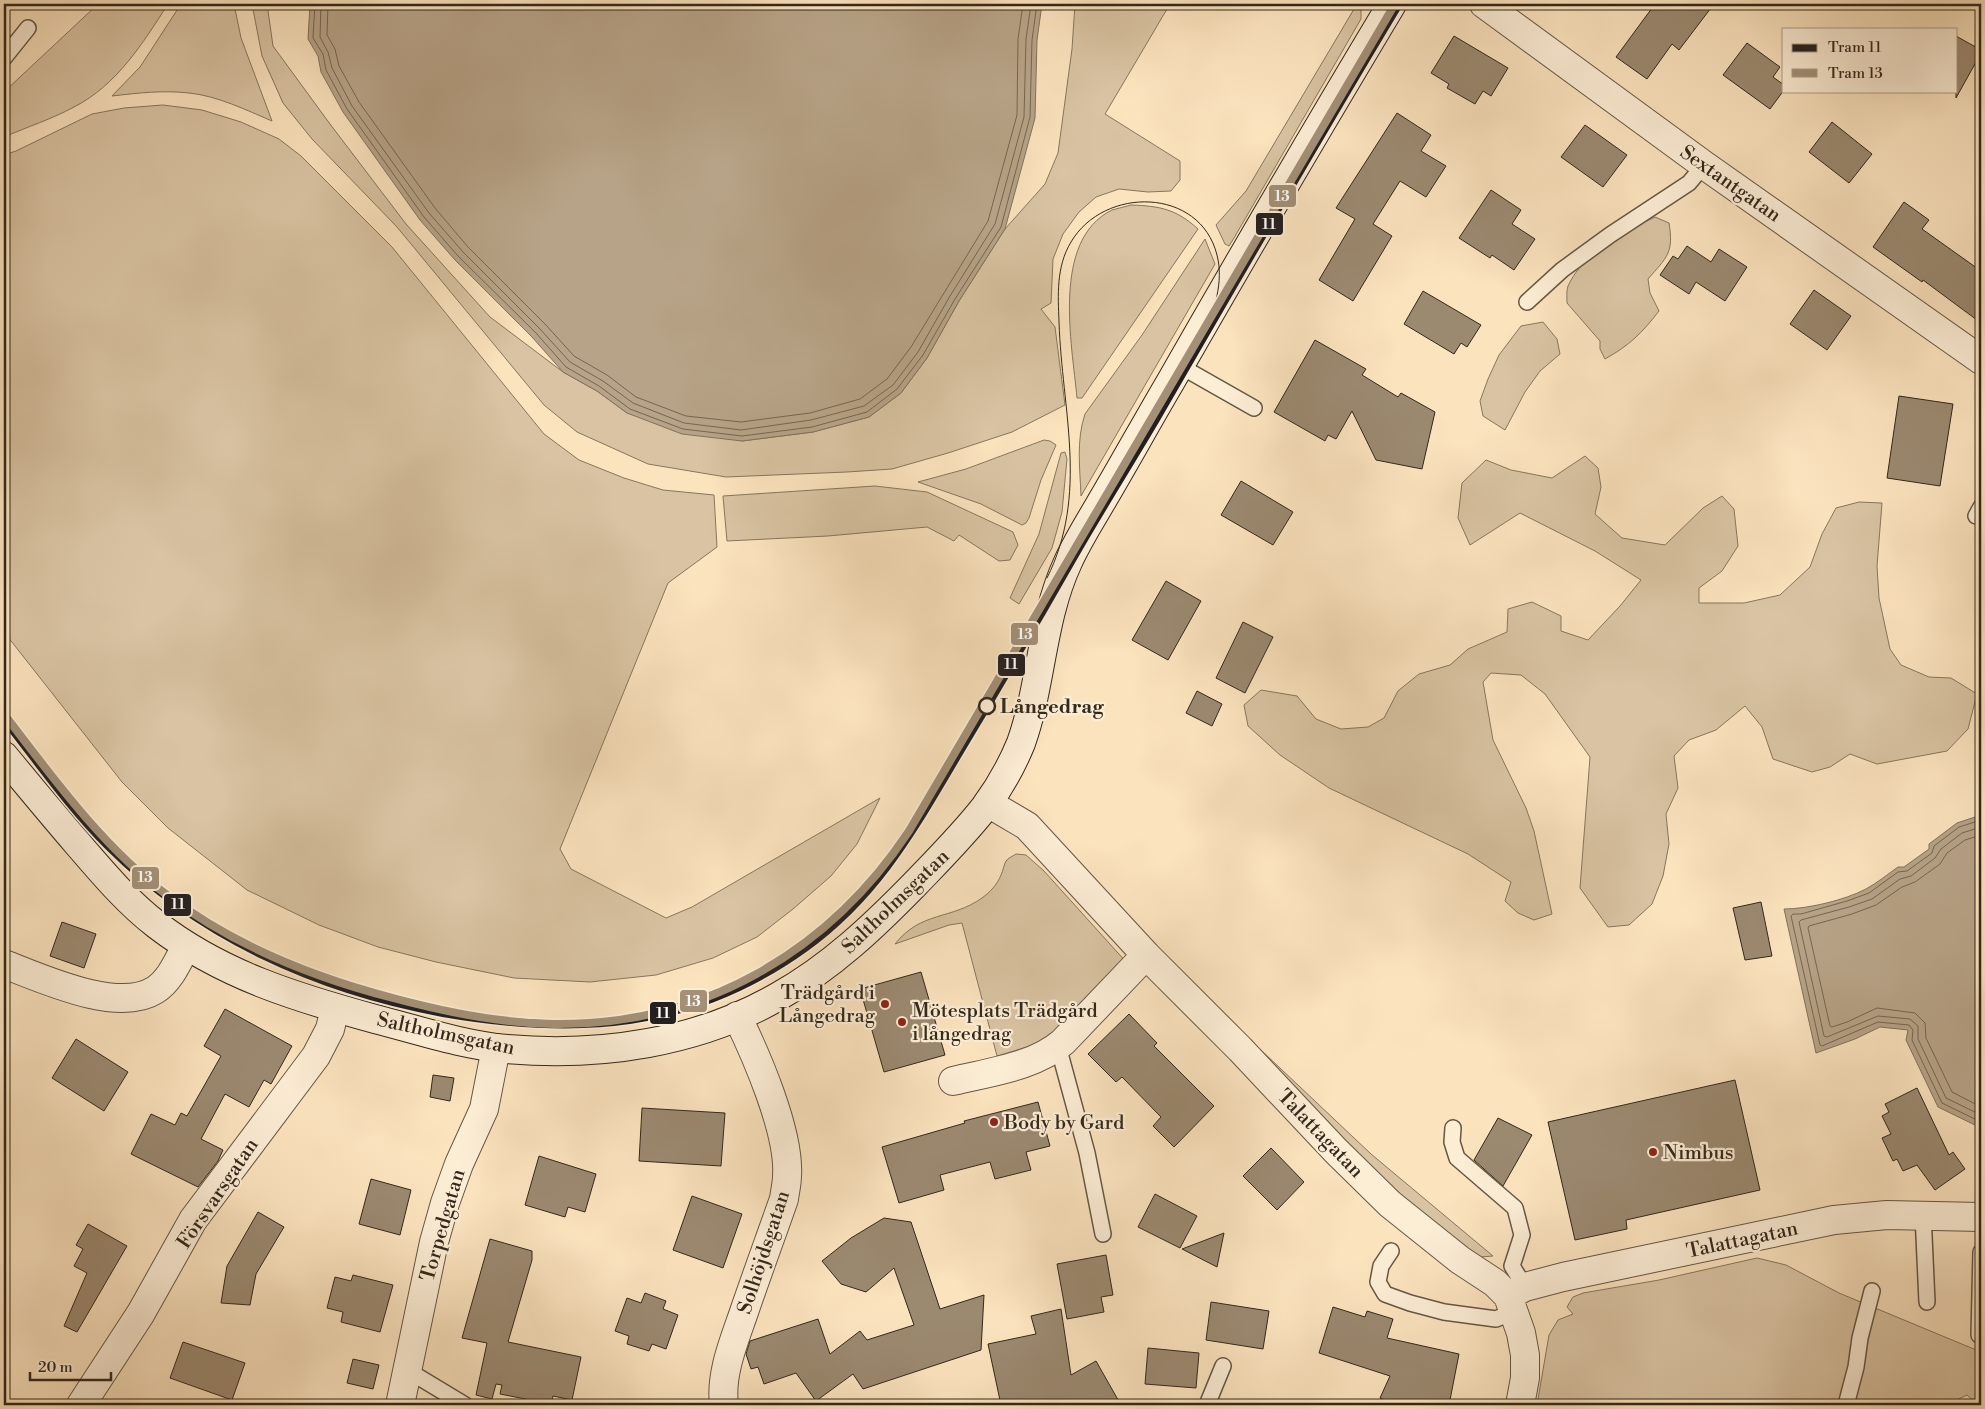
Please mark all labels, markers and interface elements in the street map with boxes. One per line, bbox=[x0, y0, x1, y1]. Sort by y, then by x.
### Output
legend bbox=[1782, 28, 1958, 92]
text: Tram 11 bbox=[1828, 38, 1882, 57]
text: Tram 13 bbox=[1828, 64, 1883, 83]
street label: Sextantgatan bbox=[1675, 140, 1786, 228]
line badge: 13 bbox=[1268, 184, 1297, 208]
text: 13 bbox=[1274, 188, 1290, 206]
line badge: 11 bbox=[1255, 212, 1284, 236]
text: 11 bbox=[1262, 216, 1276, 234]
line badge: 13 bbox=[1010, 622, 1039, 646]
text: 13 bbox=[1017, 626, 1033, 644]
line badge: 11 bbox=[997, 653, 1026, 677]
text: 11 bbox=[1004, 656, 1018, 674]
place label: Långedrag bbox=[1000, 695, 1104, 720]
marker: Långedrag bbox=[978, 697, 996, 715]
street label: Saltholmsgatan bbox=[837, 844, 955, 960]
line badge: 13 bbox=[131, 866, 160, 890]
text: 13 bbox=[137, 869, 153, 887]
line badge: 11 bbox=[163, 893, 192, 917]
text: 11 bbox=[171, 896, 185, 914]
place label: Trädgård i Långedrag bbox=[779, 981, 876, 1029]
line badge: 13 bbox=[679, 989, 708, 1013]
text: 13 bbox=[685, 993, 701, 1011]
marker: Trädgård i Långedrag bbox=[879, 998, 891, 1010]
place label: Mötesplats Trädgård i långedrag bbox=[912, 999, 1098, 1047]
line badge: 11 bbox=[649, 1001, 677, 1025]
text: 11 bbox=[656, 1005, 670, 1023]
street label: Saltholmsgatan bbox=[375, 1008, 517, 1061]
marker: Mötesplats Trädgård i långedrag bbox=[896, 1016, 908, 1028]
street label: Talattagatan bbox=[1271, 1085, 1368, 1184]
place label: Body by Gard bbox=[1003, 1111, 1125, 1136]
marker: Body by Gard bbox=[988, 1116, 1000, 1128]
street label: Försvarsgatan bbox=[172, 1134, 264, 1254]
place label: Nimbus bbox=[1663, 1141, 1734, 1166]
marker: Nimbus bbox=[1647, 1146, 1659, 1158]
street label: Torpedgatan bbox=[415, 1166, 471, 1284]
street label: Solhöjdsgatan bbox=[733, 1187, 796, 1317]
street label: Talattagatan bbox=[1684, 1216, 1801, 1265]
scale bar bbox=[30, 1349, 111, 1381]
text: 20 m bbox=[38, 1358, 73, 1377]

